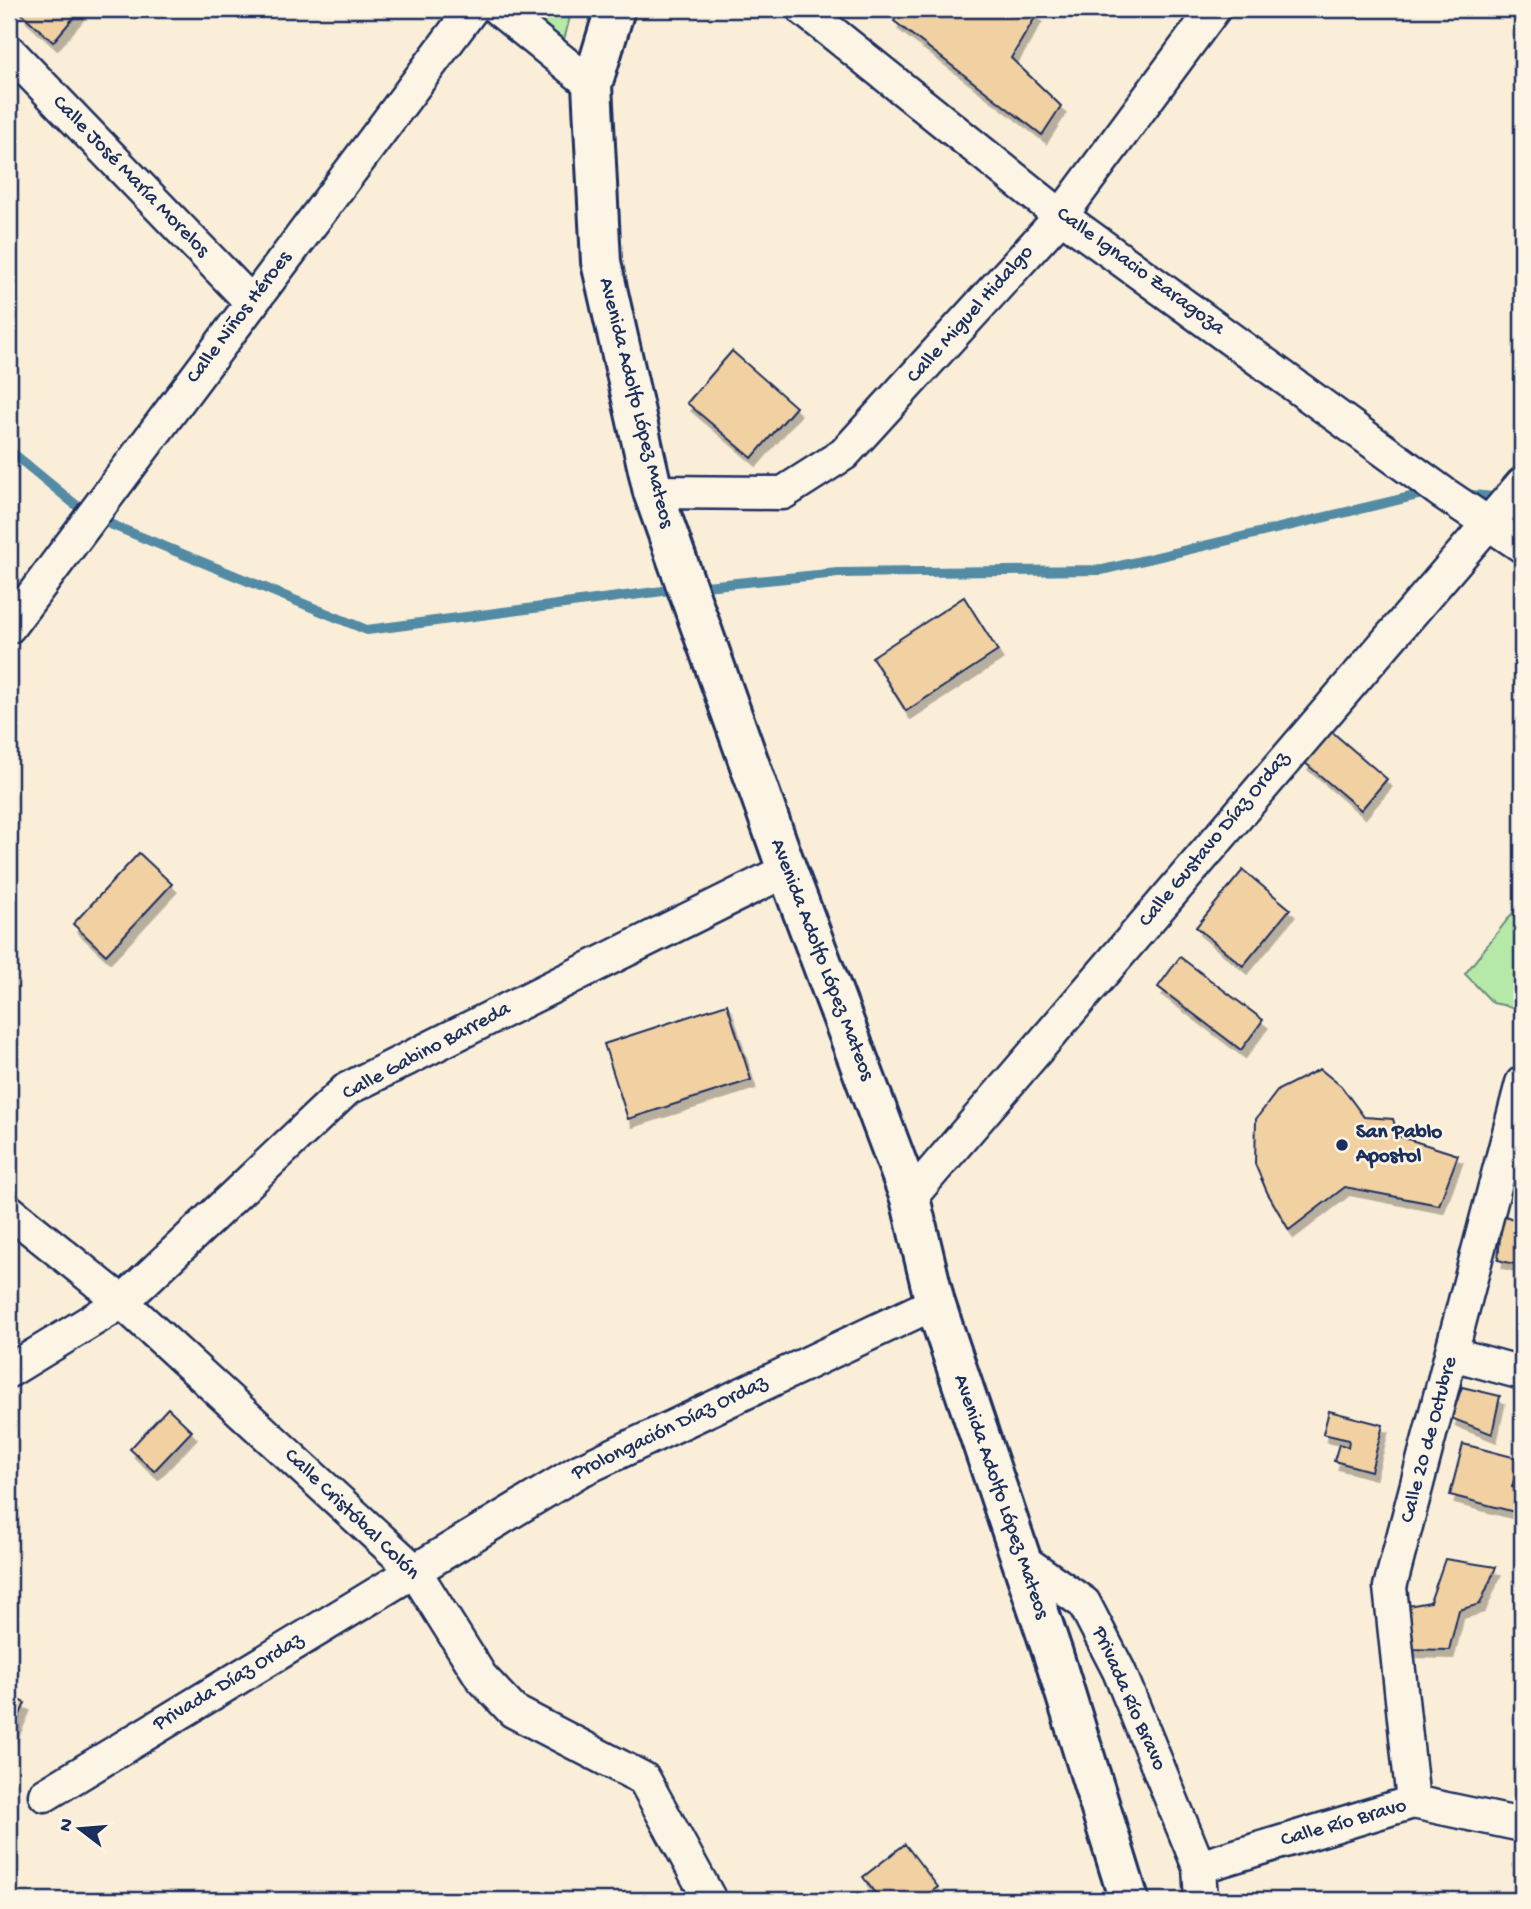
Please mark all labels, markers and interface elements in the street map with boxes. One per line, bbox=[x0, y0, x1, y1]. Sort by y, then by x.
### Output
street label: Calle José María Morelos bbox=[46, 91, 215, 264]
street label: Calle Ignacio Zaragoza bbox=[1051, 202, 1230, 342]
street label: Calle Miguel Hidalgo bbox=[902, 241, 1040, 389]
street label: Calle Niños Héroes bbox=[182, 246, 299, 389]
street label: Avenida Adolfo López Mateos bbox=[592, 275, 678, 532]
street label: Calle Gustavo Díaz Ordaz bbox=[1134, 746, 1296, 933]
street label: Avenida Adolfo López Mateos bbox=[763, 836, 879, 1086]
street label: Calle Gabino Barreda bbox=[339, 997, 516, 1107]
place label: San Pablo Apostol bbox=[1355, 1121, 1442, 1170]
marker: San Pablo Apostol bbox=[1334, 1137, 1350, 1153]
street label: Calle 20 de Octubre bbox=[1396, 1353, 1464, 1526]
street label: Prolongación Díaz Ordaz bbox=[567, 1371, 772, 1488]
street label: Avenida Adolfo López Mateos bbox=[946, 1372, 1054, 1624]
street label: Calle Cristóbal Colón bbox=[278, 1444, 424, 1586]
street label: Privada Río Bravo bbox=[1085, 1622, 1171, 1775]
street label: Privada Díaz Ordaz bbox=[148, 1628, 309, 1738]
north arrow bbox=[46, 1794, 116, 1864]
street label: Calle Río Bravo bbox=[1278, 1794, 1410, 1854]
text: N bbox=[54, 1816, 80, 1834]

